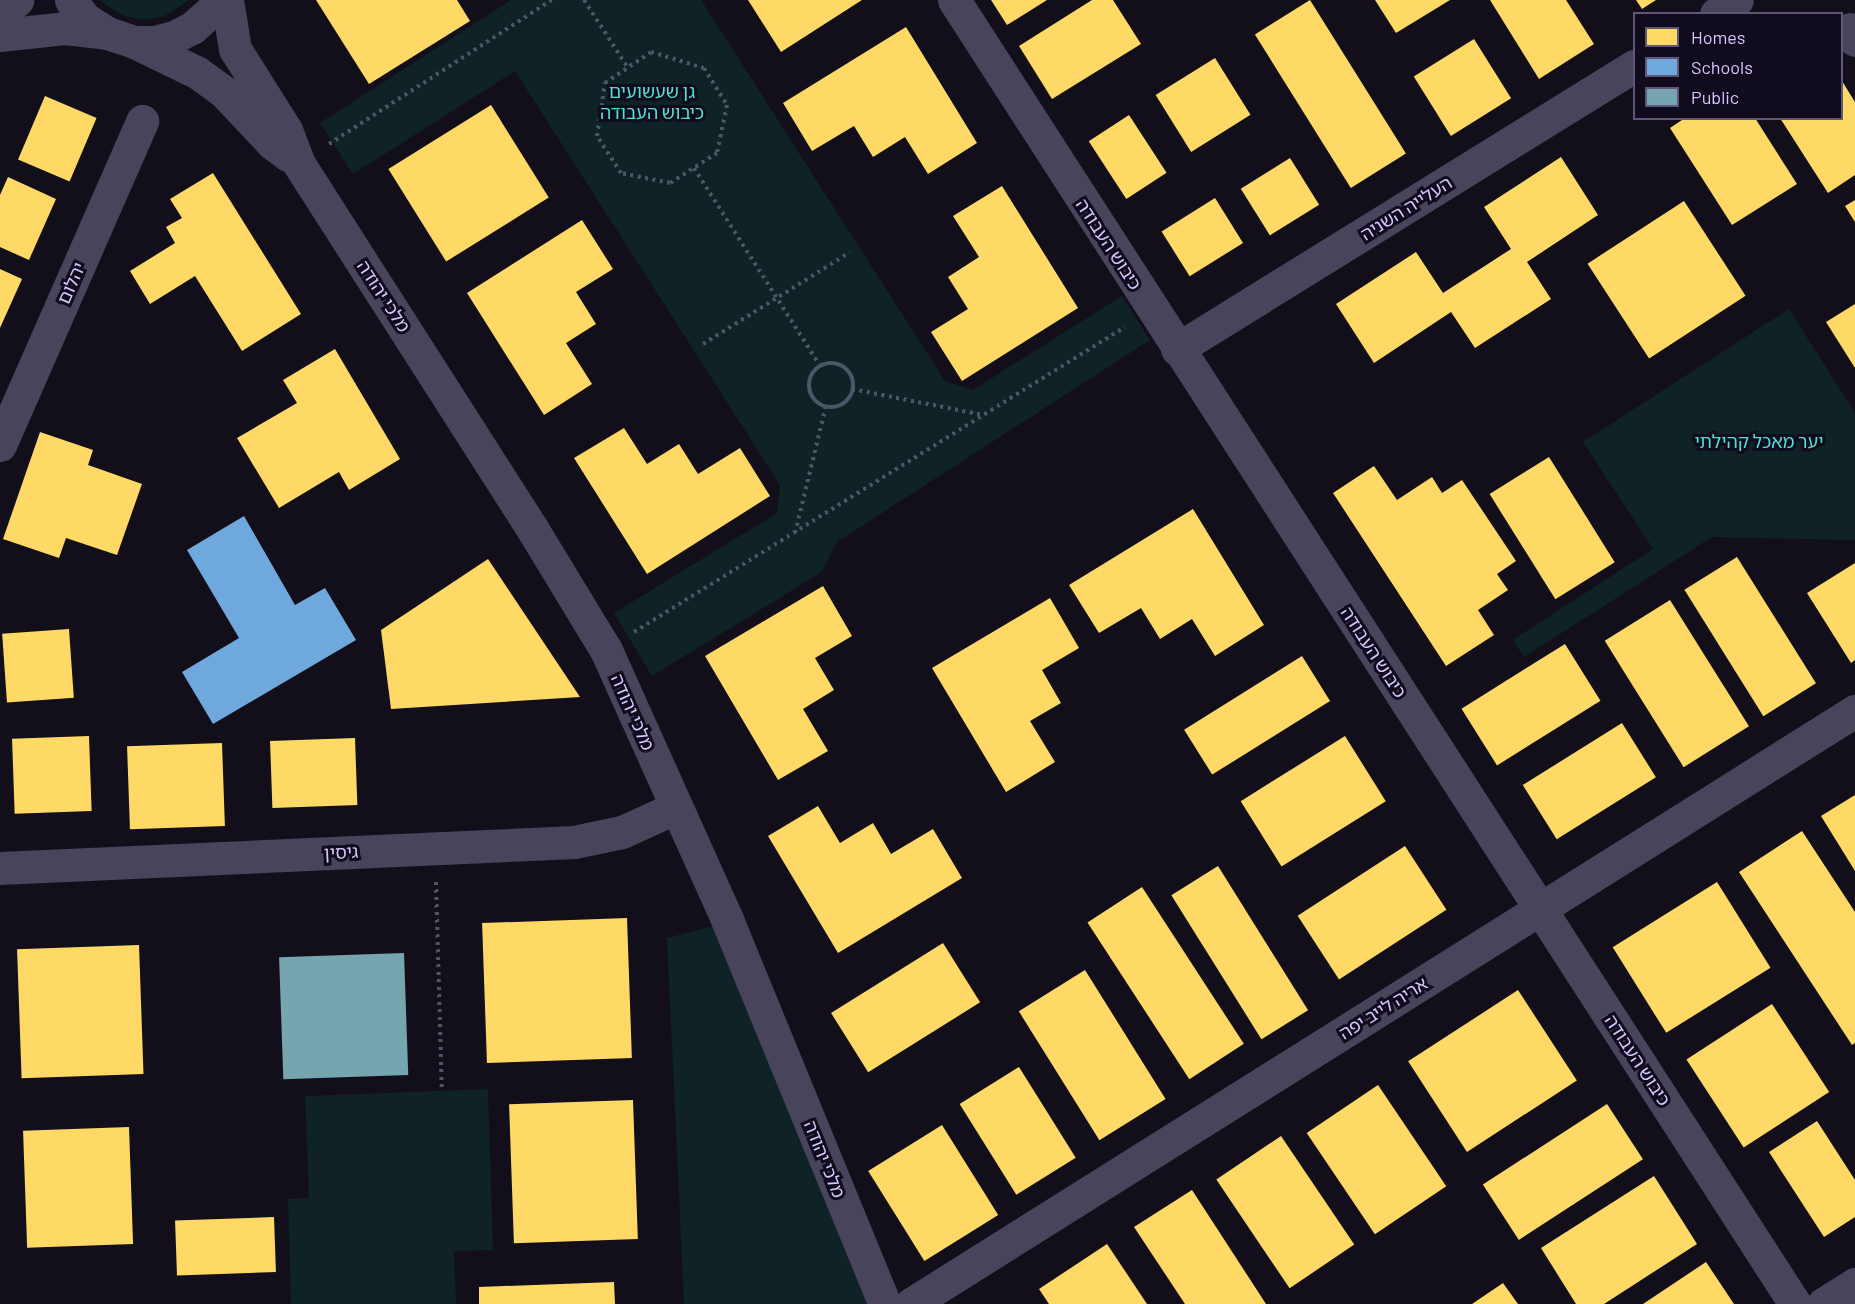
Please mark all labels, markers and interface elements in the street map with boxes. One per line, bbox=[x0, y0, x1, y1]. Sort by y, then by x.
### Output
legend bbox=[1633, 12, 1843, 120]
text: Homes bbox=[1691, 26, 1745, 48]
text: Schools bbox=[1691, 56, 1753, 78]
park label: גן שעשועים כיבוש העבודה bbox=[600, 81, 704, 124]
text: Public bbox=[1691, 86, 1739, 108]
street label: העלייה השניה bbox=[1356, 171, 1456, 245]
street label: כיבוש העבודה bbox=[1072, 194, 1146, 294]
street label: מלכי יהודה bbox=[353, 256, 415, 336]
street label: יהלום bbox=[52, 259, 90, 307]
park label: יער מאכל קהילתי bbox=[1695, 430, 1823, 452]
street label: כיבוש העבודה bbox=[1337, 602, 1411, 702]
street label: מלכי יהודה bbox=[607, 670, 659, 754]
street label: גיסין bbox=[323, 840, 359, 864]
street label: אריה לייב יפה bbox=[1335, 972, 1431, 1044]
street label: כיבוש העבודה bbox=[1601, 1010, 1675, 1110]
street label: מלכי יהודה bbox=[800, 1117, 850, 1201]

